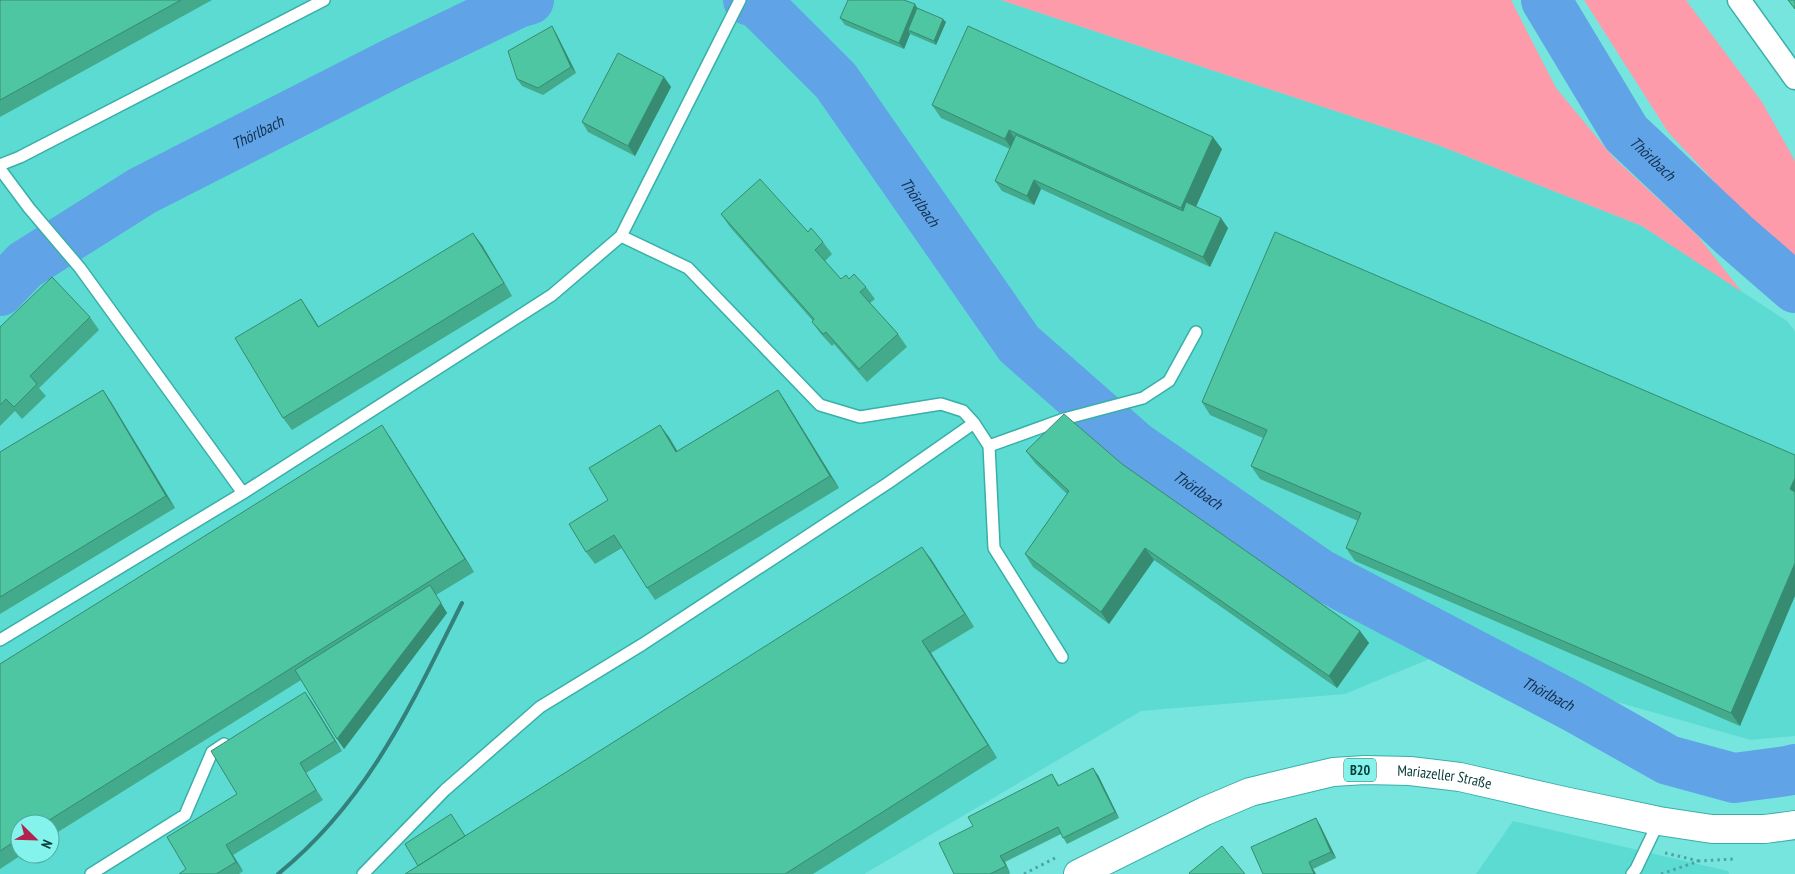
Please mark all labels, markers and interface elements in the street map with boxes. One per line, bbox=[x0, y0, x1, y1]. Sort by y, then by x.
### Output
water label: Thörlbach bbox=[228, 110, 287, 154]
water label: Thörlbach bbox=[1626, 132, 1680, 185]
water label: Thörlbach bbox=[896, 174, 945, 231]
water label: Thörlbach bbox=[1169, 466, 1227, 514]
water label: Thörlbach bbox=[1519, 672, 1578, 716]
road number: B20 bbox=[1344, 758, 1376, 782]
street label: Mariazeller Straße bbox=[1397, 761, 1494, 793]
north arrow bbox=[10, 814, 60, 864]
text: N bbox=[37, 837, 57, 851]

